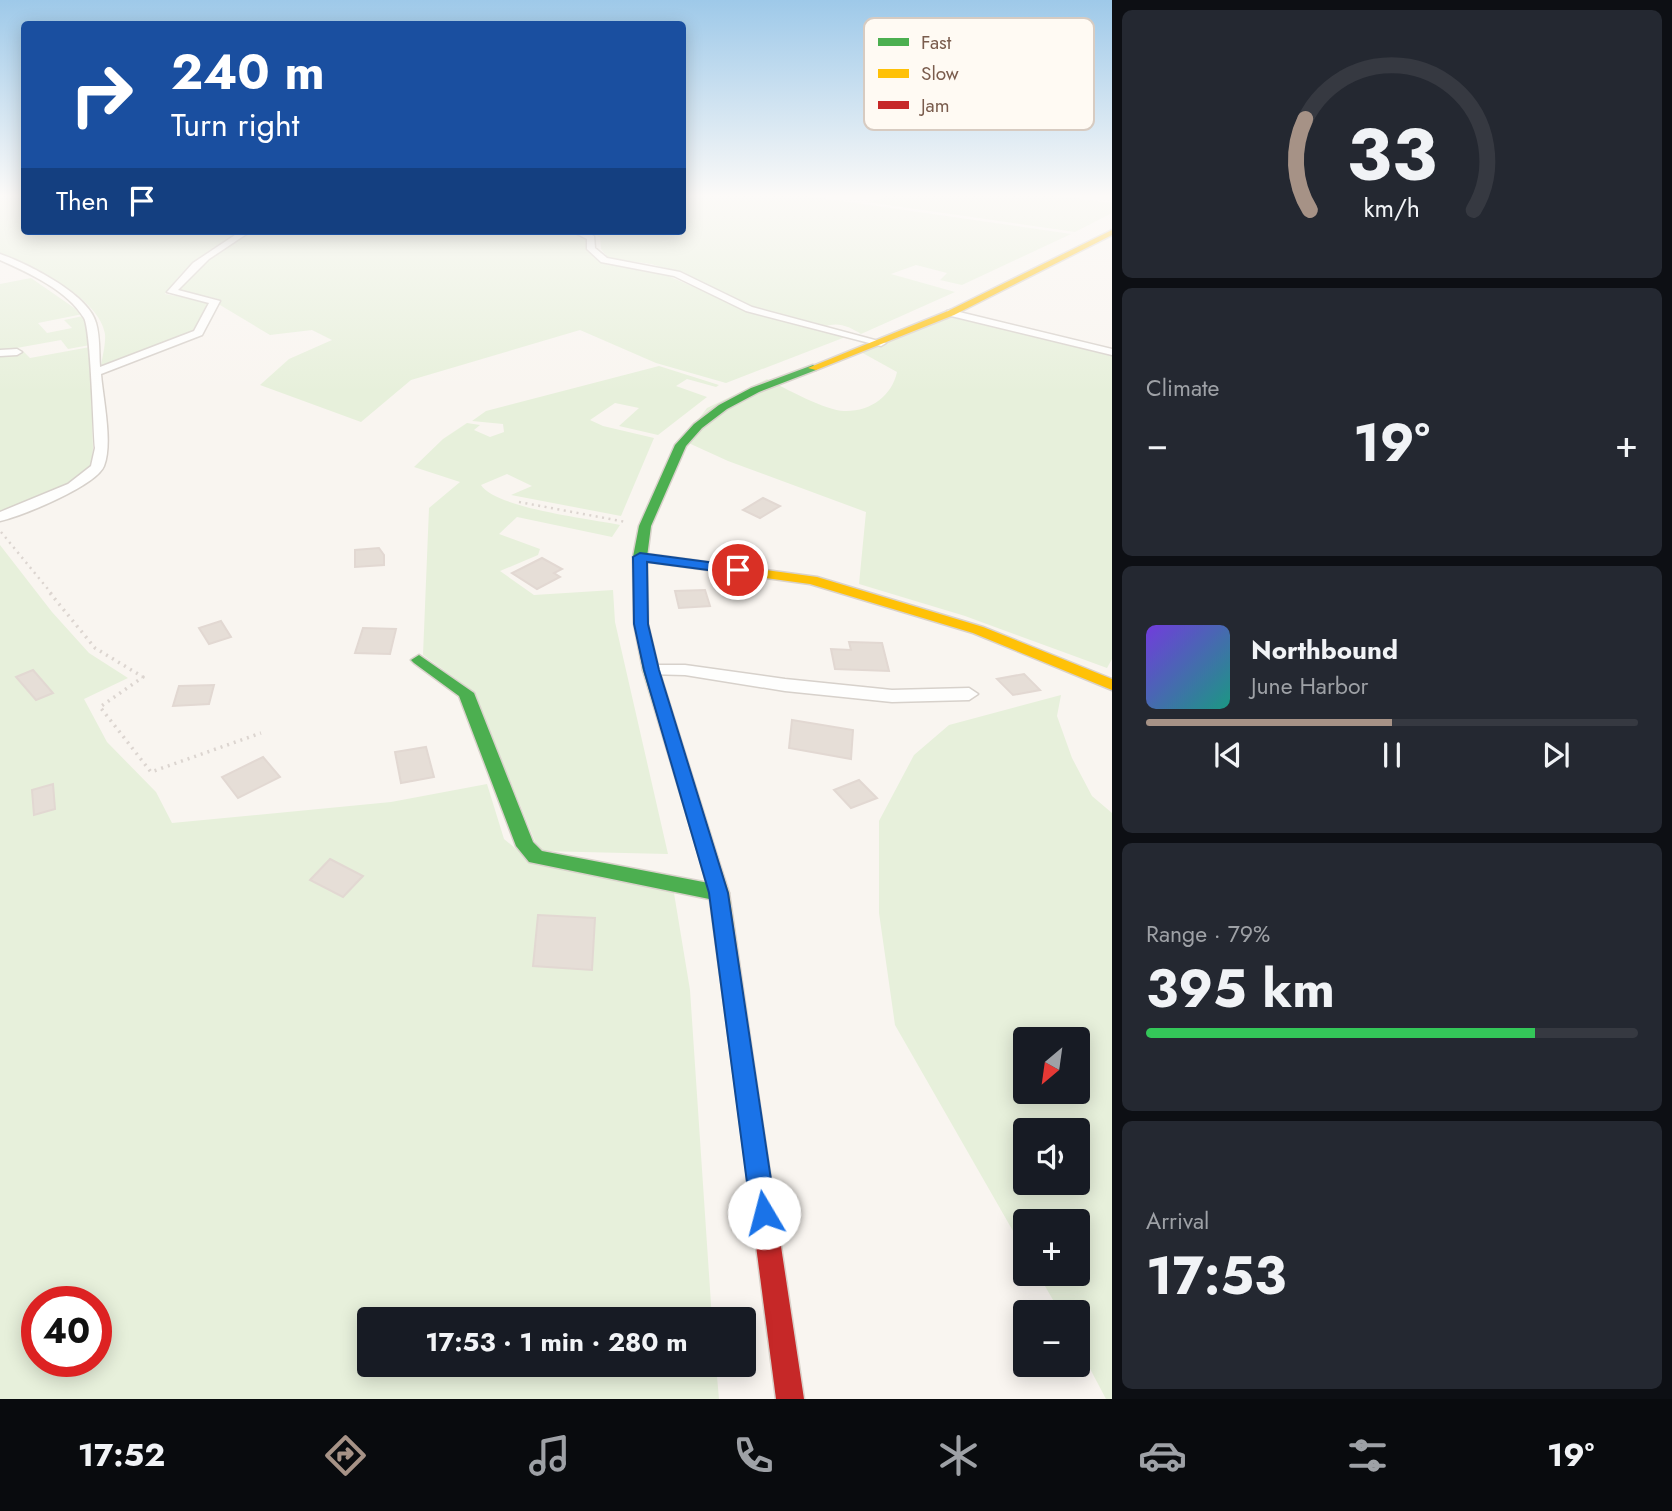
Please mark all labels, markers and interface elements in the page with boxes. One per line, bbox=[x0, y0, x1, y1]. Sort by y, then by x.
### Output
legend bbox=[864, 18, 1094, 130]
text: Fast bbox=[921, 29, 952, 56]
text: 240 m bbox=[171, 37, 325, 107]
icon: right bbox=[56, 49, 147, 140]
text: Slow bbox=[921, 60, 959, 87]
text: Jam bbox=[918, 92, 950, 119]
text: Turn right bbox=[171, 102, 300, 148]
text: 33 bbox=[1347, 102, 1437, 207]
text: Then bbox=[56, 182, 109, 220]
icon: arrive bbox=[123, 182, 161, 220]
text: km/h bbox=[1364, 190, 1420, 226]
text: Climate bbox=[1146, 371, 1219, 405]
text: 19° bbox=[1353, 405, 1430, 481]
text: − bbox=[1146, 416, 1168, 471]
text: + bbox=[1615, 416, 1638, 471]
pin bbox=[708, 540, 768, 600]
icon: arrive bbox=[719, 551, 757, 589]
text: Northbound bbox=[1251, 631, 1398, 669]
text: June Harbor bbox=[1251, 669, 1368, 703]
icon: previous bbox=[1209, 736, 1247, 774]
icon: pause bbox=[1373, 736, 1411, 774]
icon: next bbox=[1537, 736, 1575, 774]
text: Range · 79% bbox=[1146, 917, 1270, 951]
text: 395 km bbox=[1146, 951, 1335, 1027]
north arrow bbox=[1013, 1027, 1090, 1104]
map controls bbox=[1013, 1027, 1090, 1377]
button: sound bbox=[1013, 1118, 1090, 1195]
position arrow bbox=[727, 1176, 801, 1250]
text: Arrival bbox=[1146, 1204, 1209, 1238]
button: + bbox=[1013, 1209, 1090, 1286]
text: 17:53 bbox=[1146, 1238, 1286, 1314]
speed limit sign: 40 bbox=[21, 1286, 112, 1377]
button: − bbox=[1013, 1300, 1090, 1377]
text: 17:53 · 1 min · 280 m bbox=[425, 1323, 688, 1361]
icon: directions bbox=[321, 1431, 370, 1480]
icon: music bbox=[525, 1431, 574, 1480]
icon: phone bbox=[729, 1431, 778, 1480]
icon: climate bbox=[934, 1431, 983, 1480]
icon: car bbox=[1138, 1431, 1187, 1480]
icon: filters bbox=[1343, 1431, 1392, 1480]
text: 17:52 bbox=[78, 1432, 165, 1478]
text: 19° bbox=[1547, 1432, 1594, 1478]

